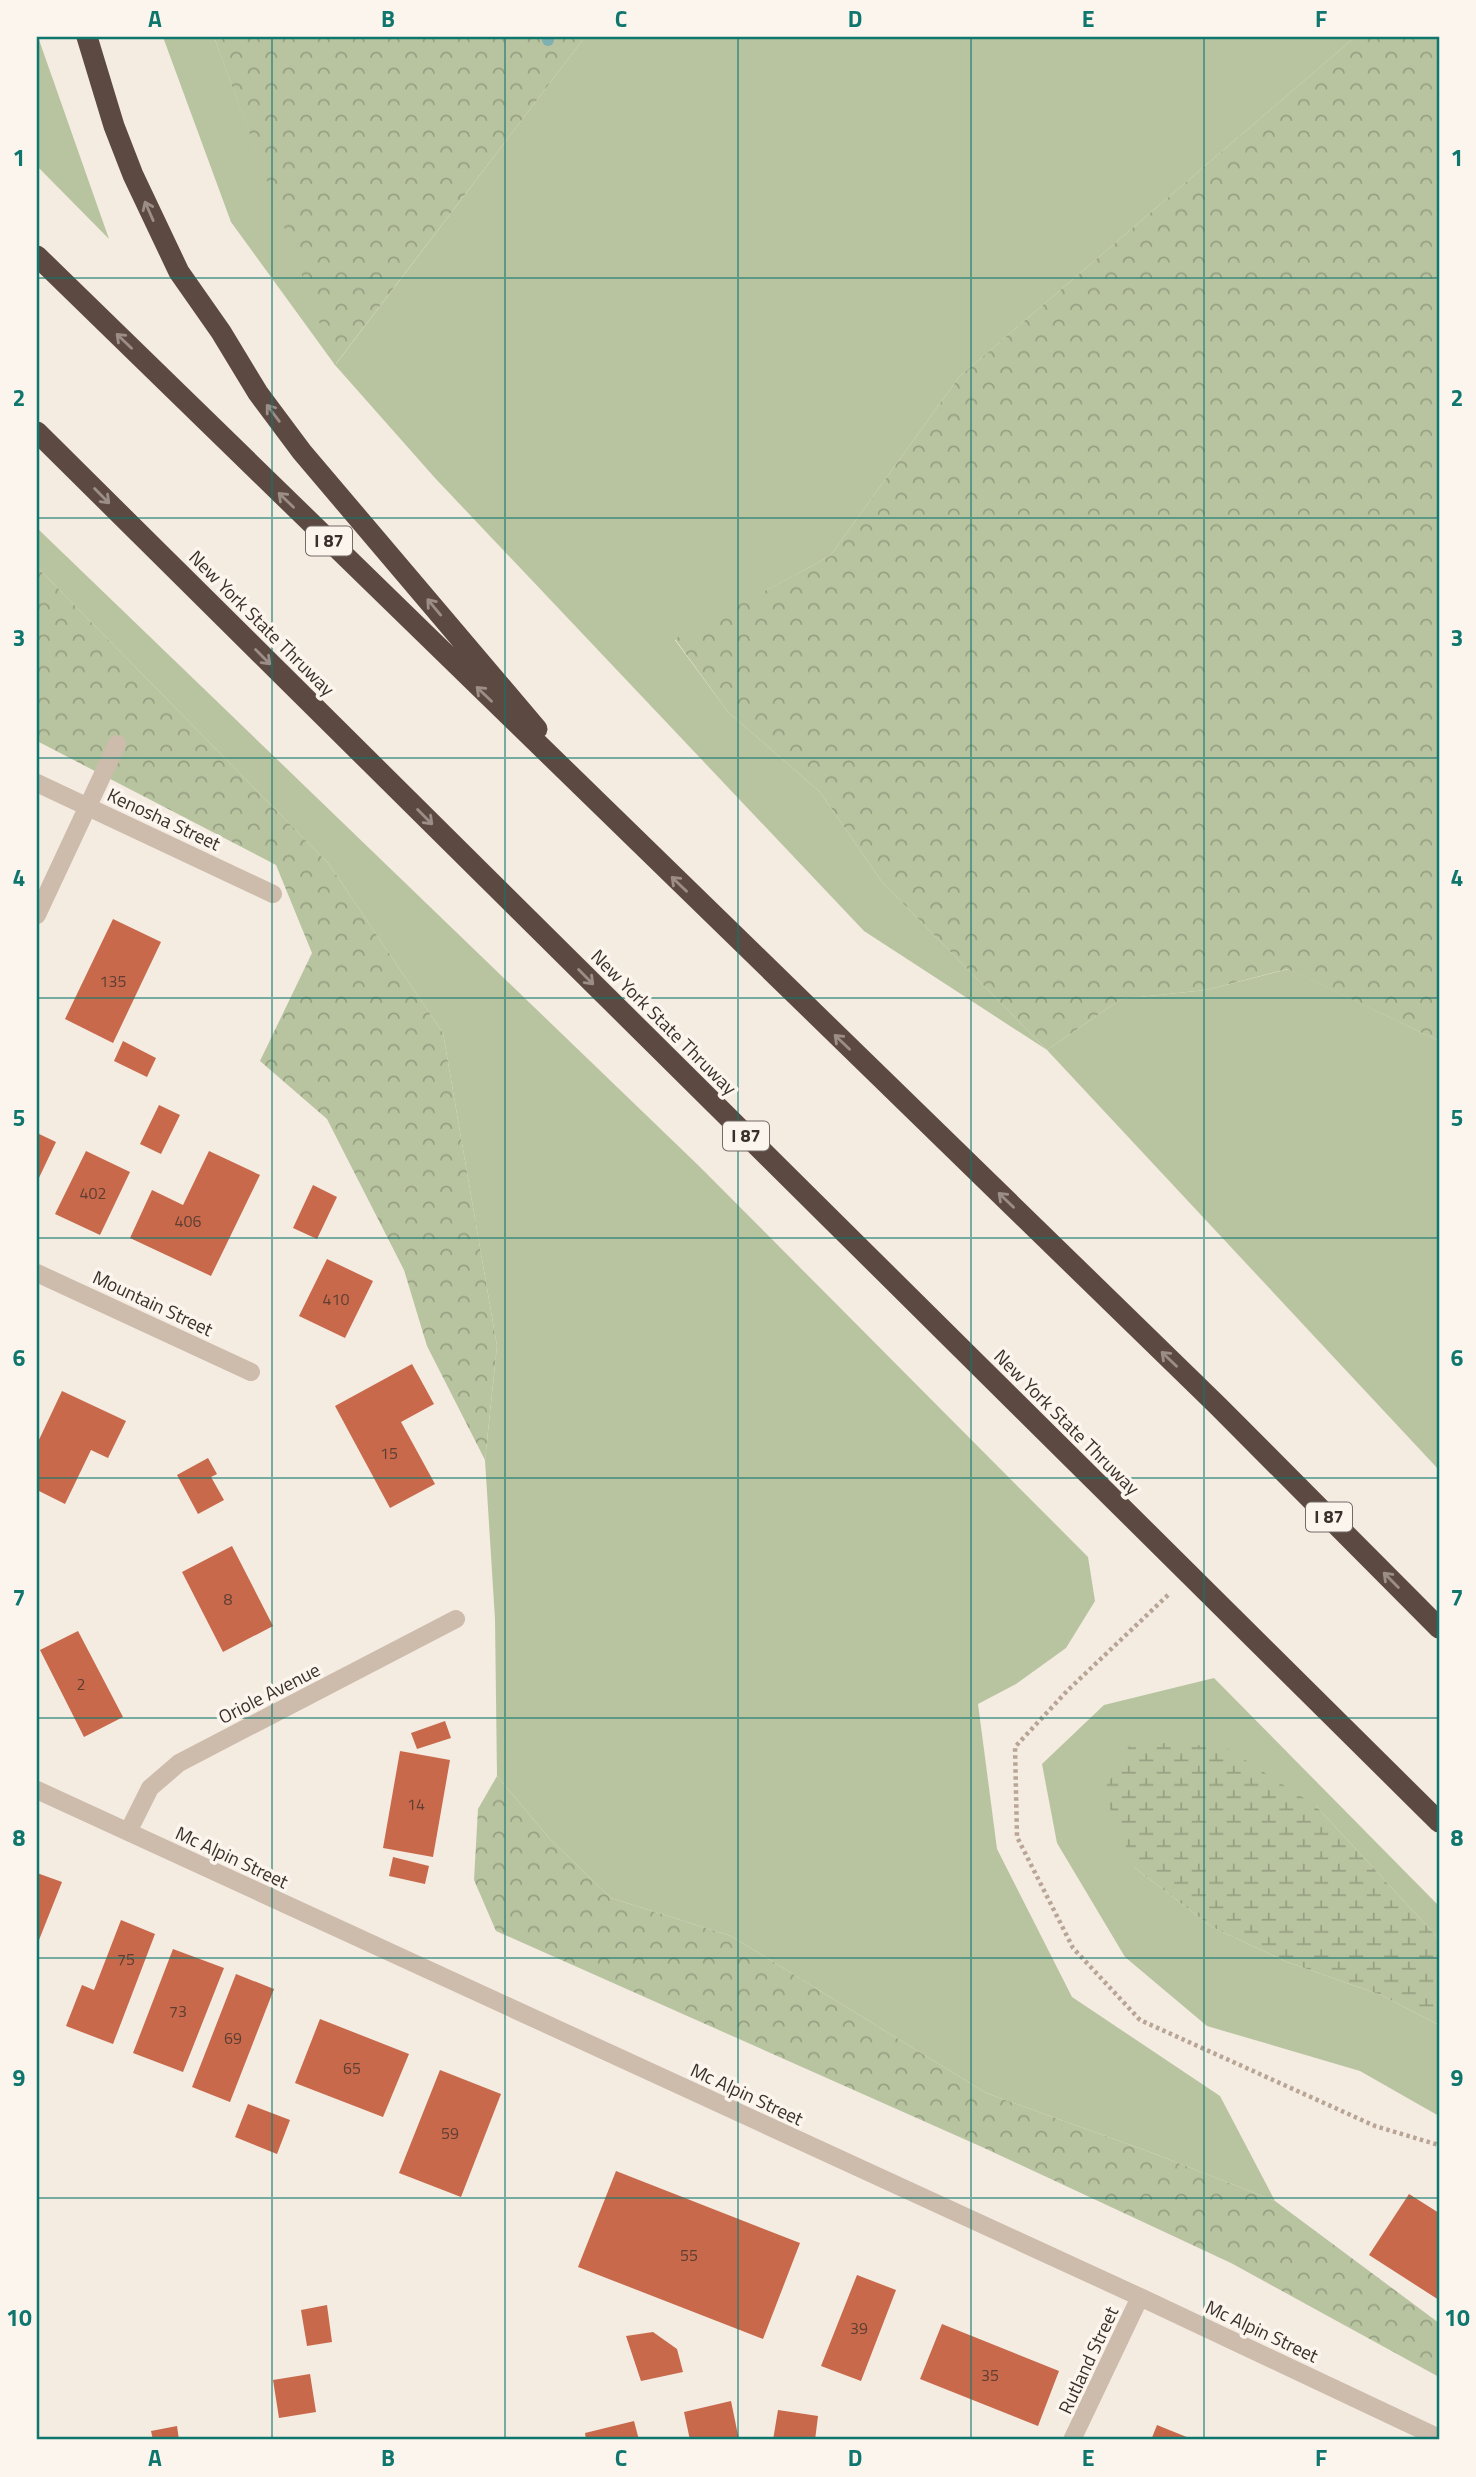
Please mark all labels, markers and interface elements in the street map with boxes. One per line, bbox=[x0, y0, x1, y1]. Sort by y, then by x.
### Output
text: A bbox=[148, 1, 162, 36]
text: B bbox=[381, 1, 395, 36]
text: C bbox=[615, 1, 627, 36]
text: D bbox=[848, 1, 862, 36]
text: E bbox=[1082, 1, 1094, 36]
text: F bbox=[1315, 1, 1327, 36]
text: 1 bbox=[13, 140, 25, 175]
text: 1 bbox=[1451, 140, 1463, 175]
one-way arrow bbox=[142, 201, 155, 222]
one-way arrow bbox=[115, 333, 132, 350]
text: 2 bbox=[13, 380, 25, 415]
text: 2 bbox=[1451, 380, 1463, 415]
one-way arrow bbox=[266, 403, 281, 422]
one-way arrow bbox=[93, 488, 110, 505]
one-way arrow bbox=[278, 492, 295, 509]
road number: I 87 bbox=[306, 526, 352, 556]
street label: New York State Thruway bbox=[183, 543, 342, 702]
one-way arrow bbox=[426, 598, 442, 616]
text: 3 bbox=[13, 620, 25, 655]
text: 3 bbox=[1451, 620, 1463, 655]
one-way arrow bbox=[255, 648, 272, 665]
one-way arrow bbox=[476, 685, 493, 702]
street label: Kenosha Street bbox=[103, 780, 226, 858]
one-way arrow bbox=[416, 808, 433, 825]
text: 4 bbox=[13, 860, 25, 895]
text: 4 bbox=[1451, 860, 1463, 895]
one-way arrow bbox=[671, 875, 688, 892]
street label: New York State Thruway bbox=[585, 942, 744, 1101]
house number: 135 bbox=[100, 969, 126, 993]
one-way arrow bbox=[578, 969, 595, 986]
one-way arrow bbox=[834, 1033, 851, 1050]
text: 5 bbox=[13, 1100, 25, 1135]
text: 5 bbox=[1451, 1100, 1463, 1135]
road number: I 87 bbox=[723, 1121, 769, 1150]
house number: 402 bbox=[80, 1181, 106, 1205]
one-way arrow bbox=[997, 1192, 1014, 1209]
house number: 406 bbox=[175, 1209, 201, 1233]
street label: Mountain Street bbox=[88, 1262, 218, 1343]
house number: 410 bbox=[323, 1287, 349, 1311]
text: 6 bbox=[13, 1340, 26, 1375]
text: 6 bbox=[1451, 1340, 1464, 1375]
street label: New York State Thruway bbox=[988, 1342, 1147, 1501]
one-way arrow bbox=[1161, 1350, 1178, 1367]
house number: 15 bbox=[380, 1441, 398, 1465]
road number: I 87 bbox=[1306, 1502, 1352, 1532]
one-way arrow bbox=[1383, 1572, 1400, 1589]
text: 7 bbox=[13, 1580, 25, 1615]
text: 7 bbox=[1451, 1580, 1463, 1615]
house number: 8 bbox=[224, 1587, 233, 1611]
street label: Oriole Avenue bbox=[213, 1654, 325, 1731]
house number: 2 bbox=[77, 1672, 85, 1696]
house number: 14 bbox=[407, 1792, 425, 1816]
street label: Mc Alpin Street bbox=[171, 1818, 294, 1896]
text: 8 bbox=[13, 1820, 26, 1855]
text: 8 bbox=[1451, 1820, 1464, 1855]
house number: 75 bbox=[117, 1947, 135, 1971]
house number: 73 bbox=[169, 1999, 187, 2023]
house number: 69 bbox=[224, 2026, 242, 2050]
street label: Mc Alpin Street bbox=[686, 2055, 809, 2133]
house number: 65 bbox=[343, 2056, 361, 2080]
text: 9 bbox=[13, 2060, 26, 2095]
text: 9 bbox=[1451, 2060, 1464, 2095]
house number: 59 bbox=[441, 2121, 459, 2145]
house number: 55 bbox=[680, 2243, 698, 2267]
street label: Mc Alpin Street bbox=[1201, 2292, 1324, 2370]
text: 10 bbox=[6, 2300, 32, 2335]
text: 10 bbox=[1444, 2300, 1470, 2335]
street label: Rutland Street bbox=[1050, 2301, 1125, 2418]
house number: 39 bbox=[850, 2316, 868, 2340]
house number: 35 bbox=[981, 2363, 999, 2387]
text: A bbox=[148, 2440, 162, 2475]
text: B bbox=[381, 2440, 395, 2475]
text: C bbox=[615, 2440, 627, 2475]
text: D bbox=[848, 2440, 862, 2475]
text: E bbox=[1082, 2440, 1094, 2475]
text: F bbox=[1315, 2440, 1327, 2475]

